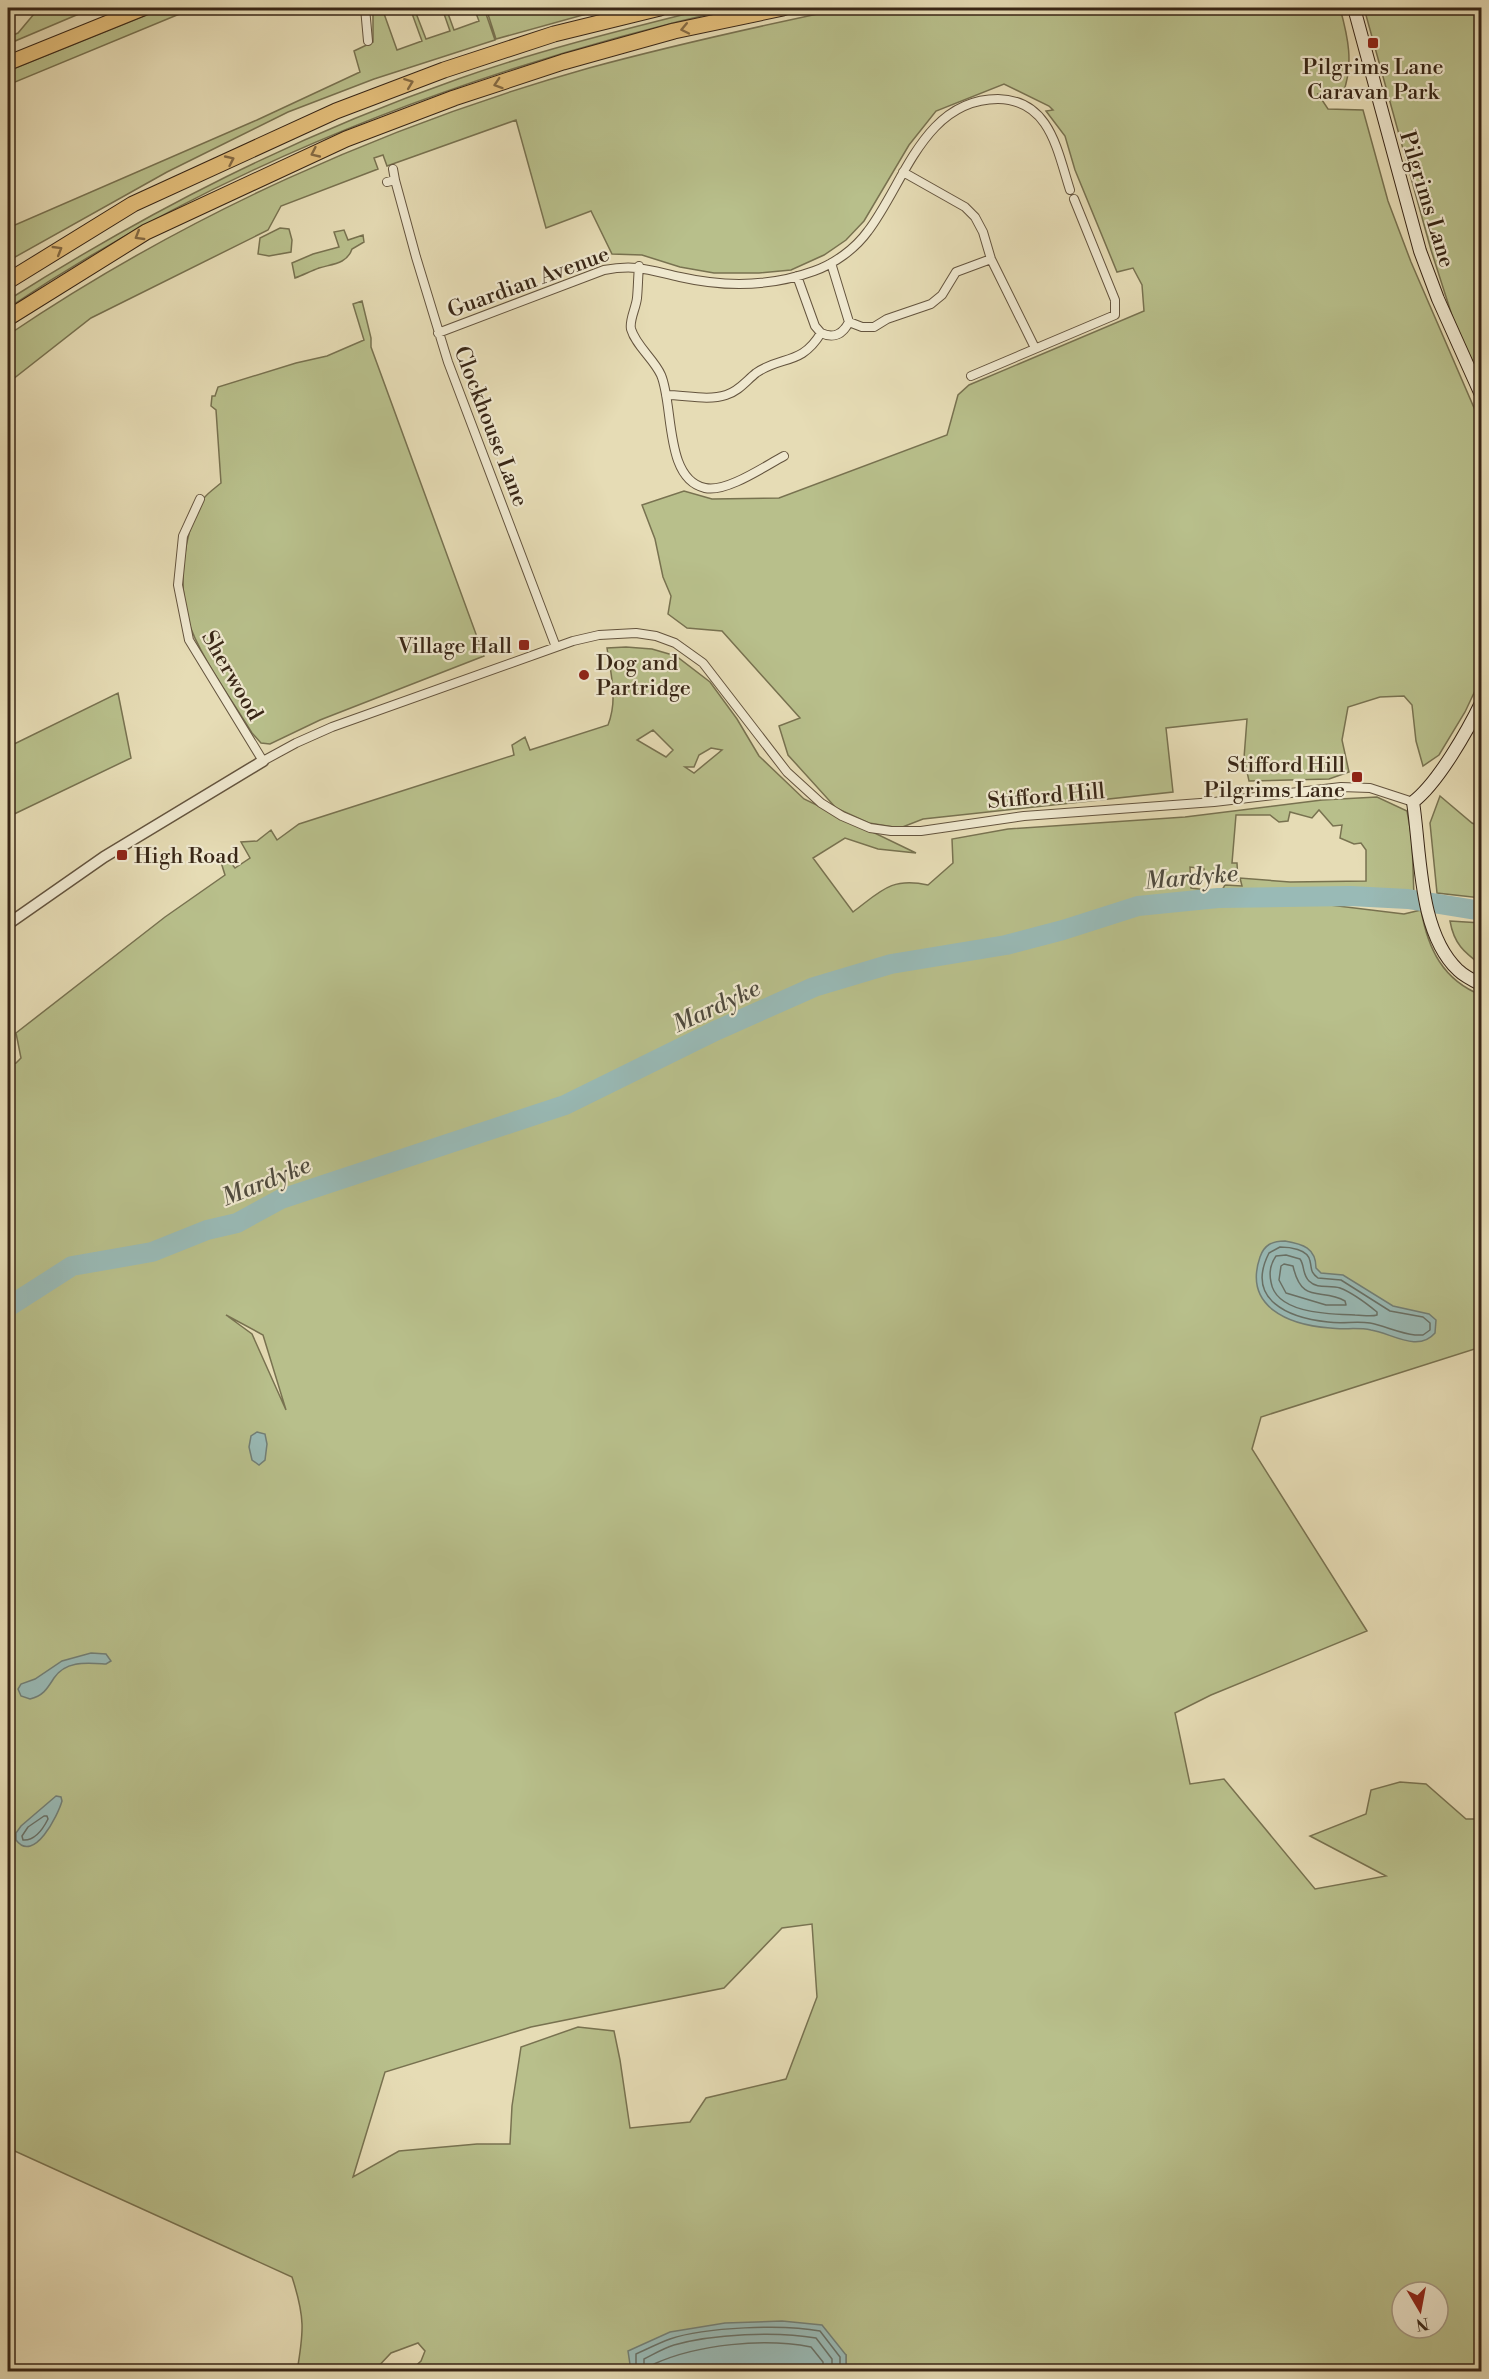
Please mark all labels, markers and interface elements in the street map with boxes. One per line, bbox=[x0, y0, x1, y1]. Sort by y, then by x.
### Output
one-way arrow bbox=[680, 22, 690, 35]
marker: Pilgrims Lane Caravan Park bbox=[1366, 36, 1380, 50]
place label: Pilgrims Lane Caravan Park bbox=[1302, 54, 1444, 106]
one-way arrow bbox=[493, 77, 504, 89]
one-way arrow bbox=[403, 78, 414, 91]
street label: Pilgrims Lane bbox=[1393, 128, 1460, 271]
one-way arrow bbox=[311, 145, 322, 157]
one-way arrow bbox=[223, 155, 234, 167]
one-way arrow bbox=[135, 229, 145, 240]
street label: Guardian Avenue bbox=[444, 241, 613, 324]
one-way arrow bbox=[52, 246, 62, 258]
street label: Clockhouse Lane bbox=[448, 342, 534, 511]
street label: Sherwood bbox=[195, 626, 268, 726]
place label: Village Hall bbox=[397, 633, 512, 660]
marker: Village Hall bbox=[517, 638, 531, 652]
place label: Dog and Partridge bbox=[596, 650, 691, 702]
marker: Dog and Partridge bbox=[577, 668, 591, 682]
place label: Stifford Hill Pilgrims Lane bbox=[1204, 752, 1345, 804]
marker: Stifford Hill Pilgrims Lane bbox=[1350, 770, 1364, 784]
street label: Stifford Hill bbox=[986, 778, 1107, 815]
place label: High Road bbox=[134, 843, 239, 870]
marker: High Road bbox=[115, 848, 129, 862]
water label: Mardyke bbox=[1143, 859, 1239, 897]
water label: Mardyke bbox=[668, 974, 765, 1040]
water label: Mardyke bbox=[217, 1150, 315, 1213]
north arrow bbox=[1390, 2280, 1450, 2340]
text: N bbox=[1414, 2313, 1430, 2335]

